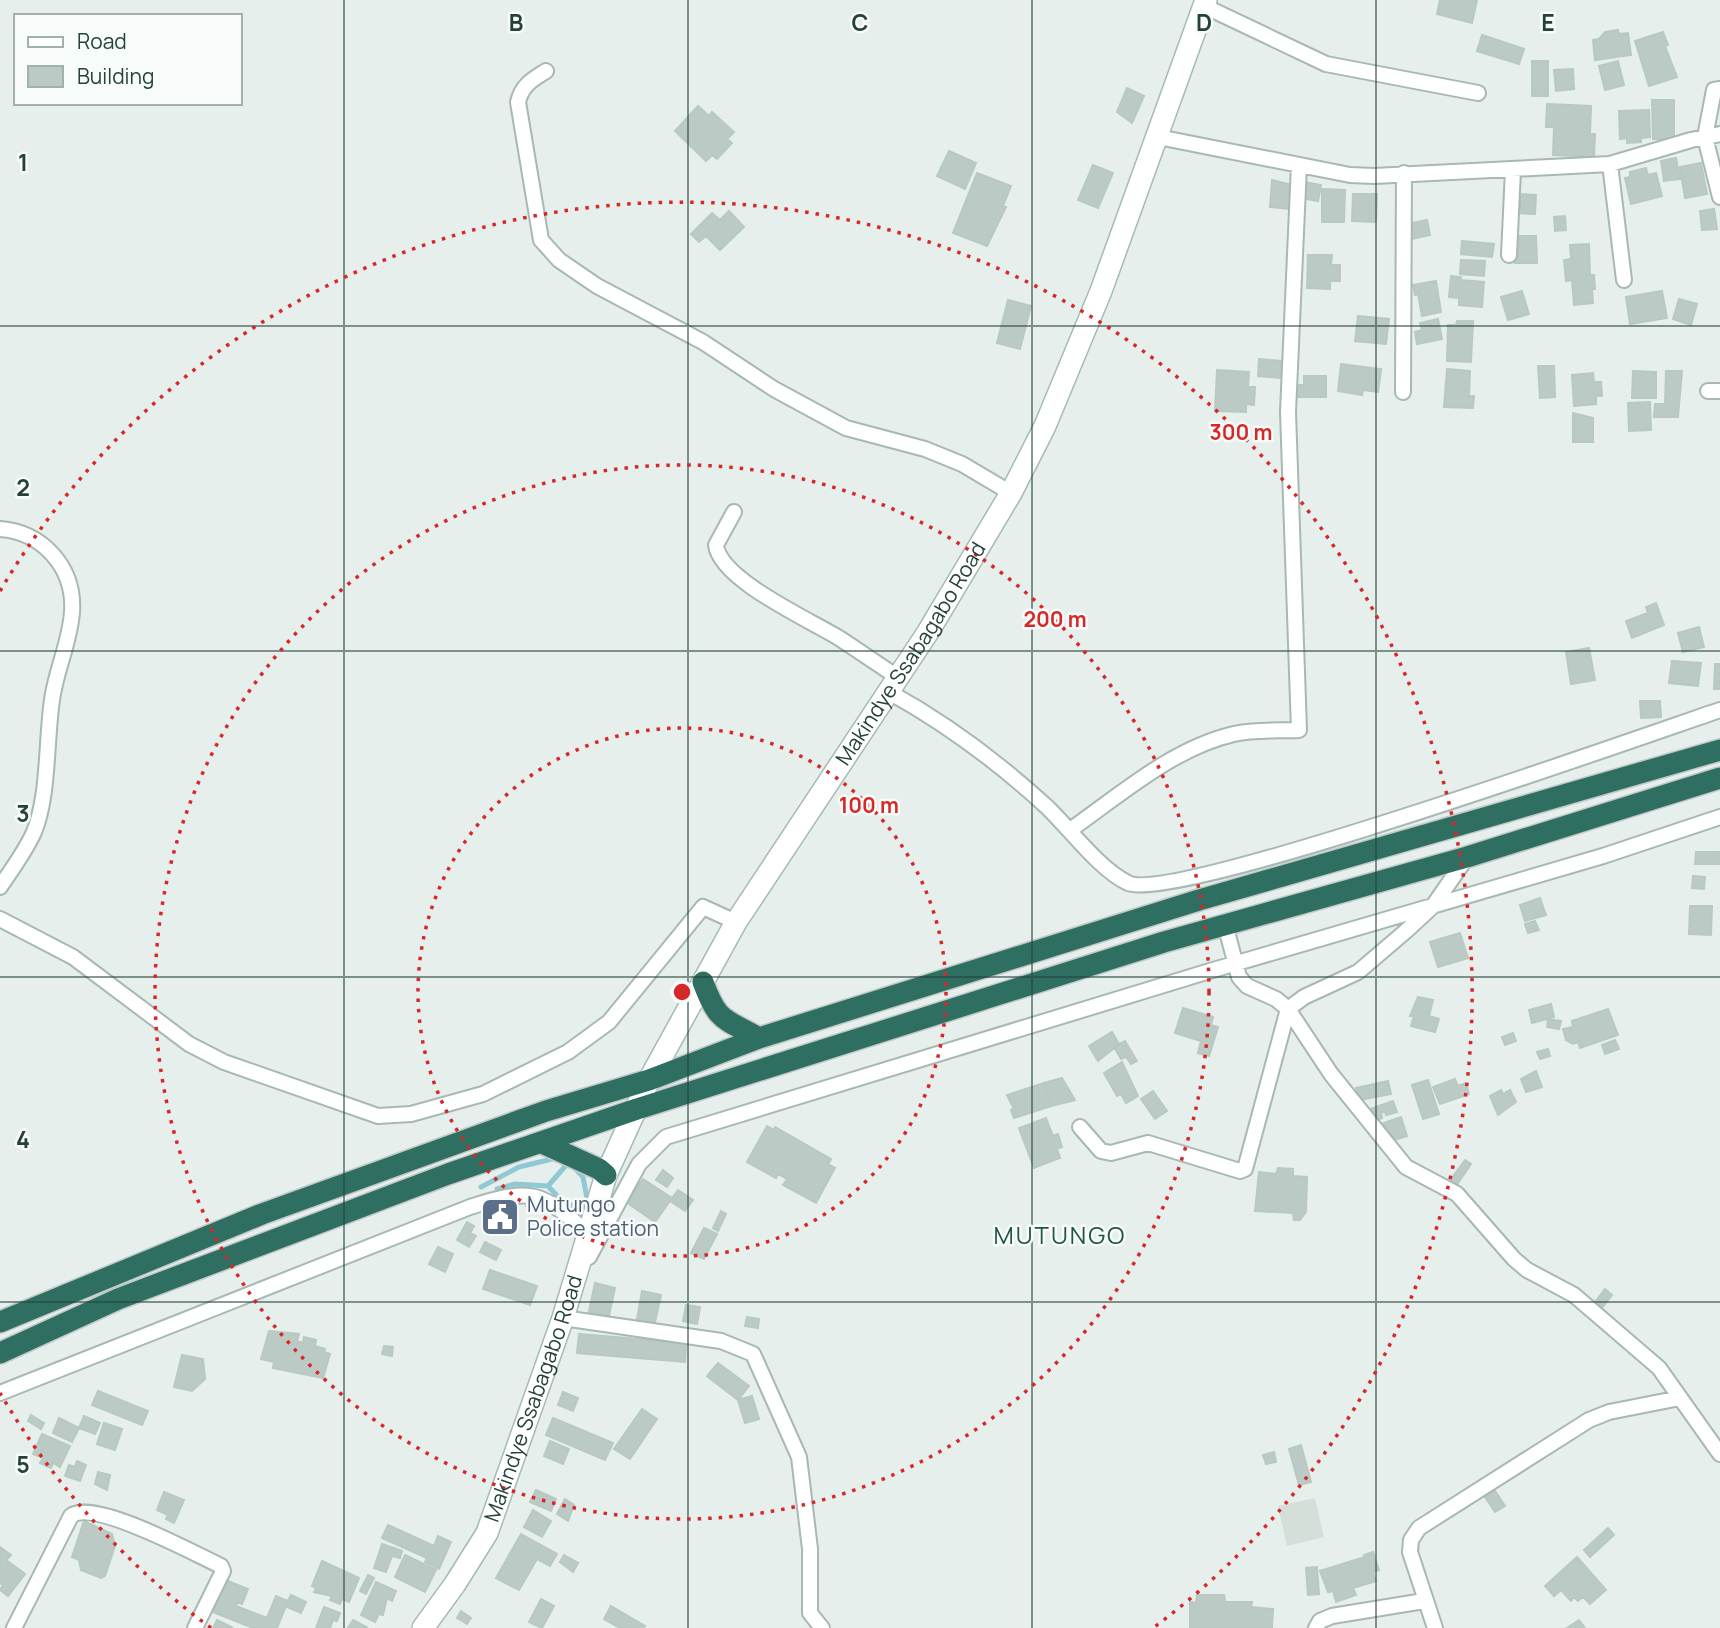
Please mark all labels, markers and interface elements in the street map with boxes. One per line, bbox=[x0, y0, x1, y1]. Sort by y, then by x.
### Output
text: B bbox=[509, 6, 523, 38]
text: C bbox=[852, 6, 869, 38]
text: D bbox=[1196, 6, 1212, 38]
text: E bbox=[1541, 6, 1555, 38]
legend bbox=[14, 14, 242, 105]
text: Road bbox=[77, 27, 127, 55]
text: Building bbox=[77, 62, 154, 90]
text: 1 bbox=[18, 146, 28, 178]
text: 300 m bbox=[1210, 418, 1272, 446]
text: 2 bbox=[16, 471, 30, 503]
street label: Makindye Ssabagabo Road bbox=[829, 536, 992, 770]
text: 200 m bbox=[1023, 605, 1087, 633]
text: 100 m bbox=[839, 791, 899, 819]
text: 3 bbox=[16, 797, 30, 829]
centre of rings bbox=[670, 980, 694, 1004]
text: 4 bbox=[16, 1123, 30, 1155]
place label: Mutungo Police station bbox=[527, 1190, 659, 1242]
public building icon: Mutungo Police station bbox=[479, 1196, 521, 1238]
district label: MUTUNGO bbox=[994, 1218, 1126, 1251]
street label: Makindye Ssabagabo Road bbox=[477, 1271, 588, 1525]
text: 5 bbox=[16, 1448, 30, 1480]

